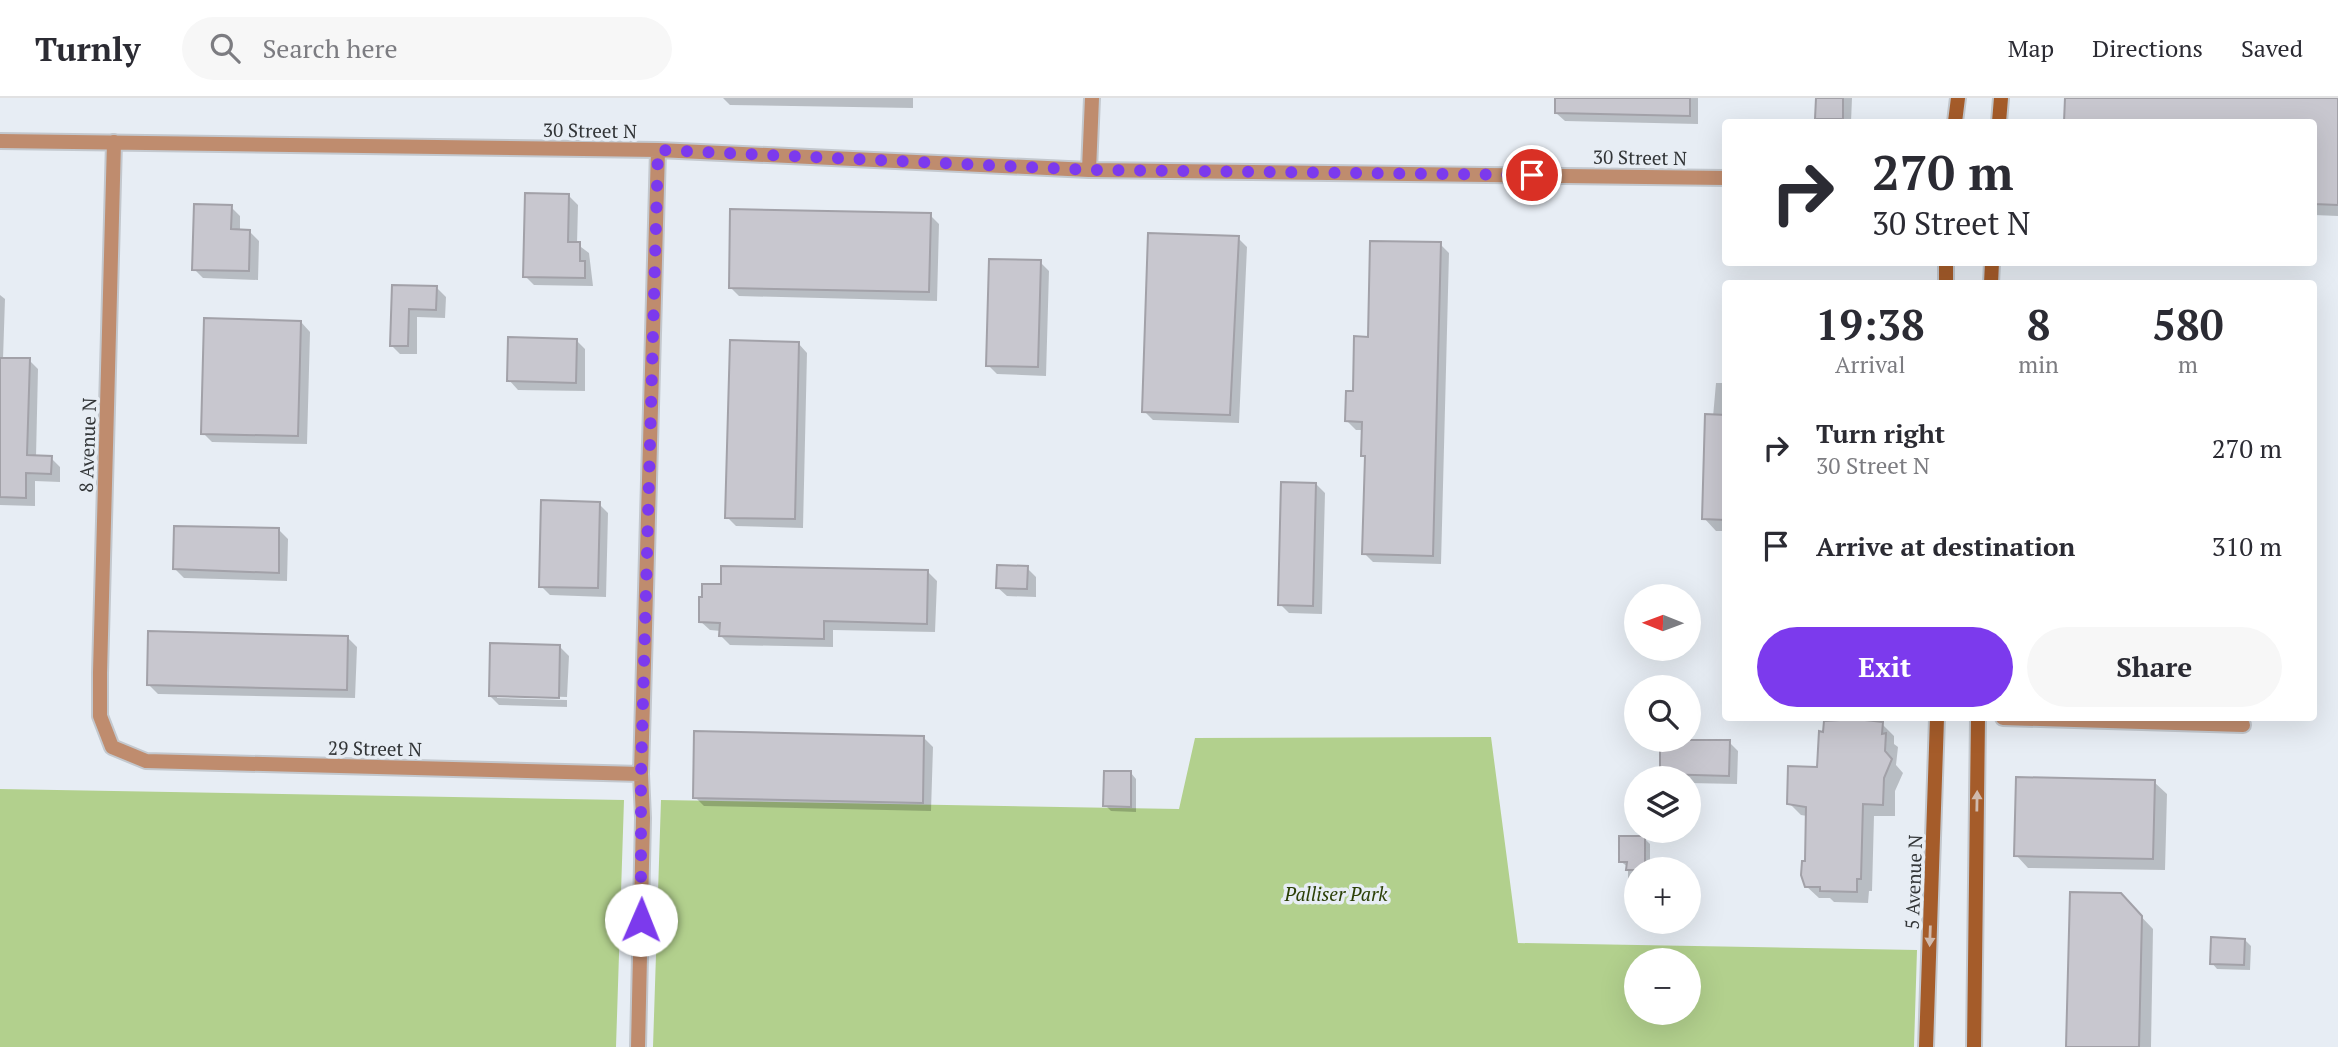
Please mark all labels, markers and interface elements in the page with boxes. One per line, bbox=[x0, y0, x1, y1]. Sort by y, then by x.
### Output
search box bbox=[182, 17, 672, 80]
text: Turnly bbox=[35, 27, 140, 70]
icon: search bbox=[206, 29, 244, 67]
text: Search here bbox=[262, 31, 398, 65]
text: Map bbox=[2008, 32, 2054, 64]
text: Directions bbox=[2092, 32, 2203, 64]
text: Saved bbox=[2241, 32, 2303, 64]
street label: 30 Street N bbox=[543, 117, 637, 143]
text: 270 m bbox=[1872, 139, 2014, 204]
street label: 30 Street N bbox=[1593, 144, 1687, 170]
pin bbox=[1502, 145, 1562, 205]
icon: right bbox=[1757, 147, 1848, 238]
icon: arrive bbox=[1513, 156, 1551, 194]
text: 30 Street N bbox=[1872, 202, 2030, 244]
text: 19:38 bbox=[1816, 296, 1925, 352]
text: 8 bbox=[2027, 296, 2050, 352]
text: 580 bbox=[2152, 296, 2223, 352]
text: Arrival bbox=[1835, 349, 1905, 380]
text: min bbox=[2018, 349, 2059, 380]
text: m bbox=[2178, 349, 2198, 380]
street label: 8 Avenue N bbox=[73, 397, 101, 493]
text: Turn right bbox=[1816, 416, 1945, 450]
icon: right bbox=[1757, 429, 1795, 467]
text: 270 m bbox=[2212, 431, 2282, 465]
text: 30 Street N bbox=[1816, 450, 1930, 481]
icon: arrive bbox=[1757, 527, 1795, 565]
text: Arrive at destination bbox=[1816, 529, 2075, 563]
text: 310 m bbox=[2212, 529, 2282, 563]
north arrow bbox=[1624, 584, 1701, 662]
map controls bbox=[1624, 584, 1701, 1025]
button: Exit bbox=[1757, 627, 2013, 707]
button: Share bbox=[2027, 627, 2282, 707]
button: search bbox=[1624, 675, 1701, 752]
street label: 29 Street N bbox=[328, 735, 422, 761]
button: layers bbox=[1624, 766, 1701, 843]
one-way arrow bbox=[1971, 790, 1983, 812]
street label: 5 Avenue N bbox=[1899, 834, 1927, 930]
button: + bbox=[1624, 857, 1701, 934]
park label: Palliser Park bbox=[1284, 881, 1388, 906]
position arrow bbox=[604, 883, 678, 957]
one-way arrow bbox=[1925, 925, 1936, 947]
button: − bbox=[1624, 948, 1701, 1025]

